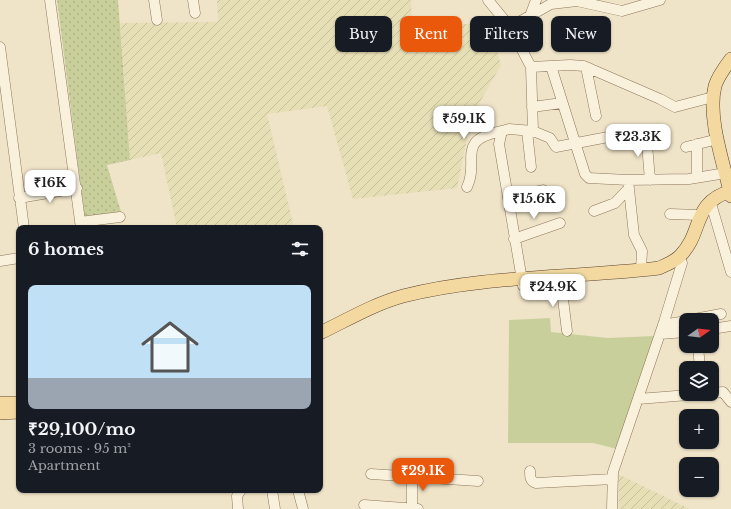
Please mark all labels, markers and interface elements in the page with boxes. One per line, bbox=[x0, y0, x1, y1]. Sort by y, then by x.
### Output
chip: Buy bbox=[335, 16, 392, 52]
chip: Rent bbox=[400, 16, 462, 52]
chip: Filters bbox=[470, 16, 543, 52]
chip: New bbox=[551, 16, 611, 52]
pin: ₹59.1K bbox=[431, 106, 497, 140]
text: ₹59.1K bbox=[442, 110, 486, 127]
pin: ₹23.3K bbox=[605, 124, 671, 158]
text: ₹23.3K bbox=[615, 128, 661, 145]
pin: ₹16K bbox=[26, 170, 74, 204]
text: ₹16K bbox=[34, 174, 66, 191]
pin: ₹15.6K bbox=[501, 186, 567, 220]
text: ₹15.6K bbox=[512, 190, 556, 207]
icon: filters bbox=[289, 238, 311, 260]
text: 6 homes bbox=[28, 239, 104, 260]
pin: ₹24.9K bbox=[520, 274, 586, 308]
text: ₹24.9K bbox=[529, 278, 577, 295]
icon: home bbox=[134, 311, 206, 383]
north arrow bbox=[679, 313, 719, 353]
map controls bbox=[679, 313, 719, 497]
button: layers bbox=[679, 361, 719, 401]
button: + bbox=[679, 409, 719, 449]
text: ₹29,100/mo bbox=[28, 419, 135, 440]
text: 3 rooms · 95 m² bbox=[28, 440, 131, 457]
text: Apartment bbox=[28, 457, 100, 474]
button: − bbox=[679, 457, 719, 497]
pin: ₹29.1K bbox=[390, 458, 456, 492]
text: ₹29.1K bbox=[401, 462, 445, 479]

